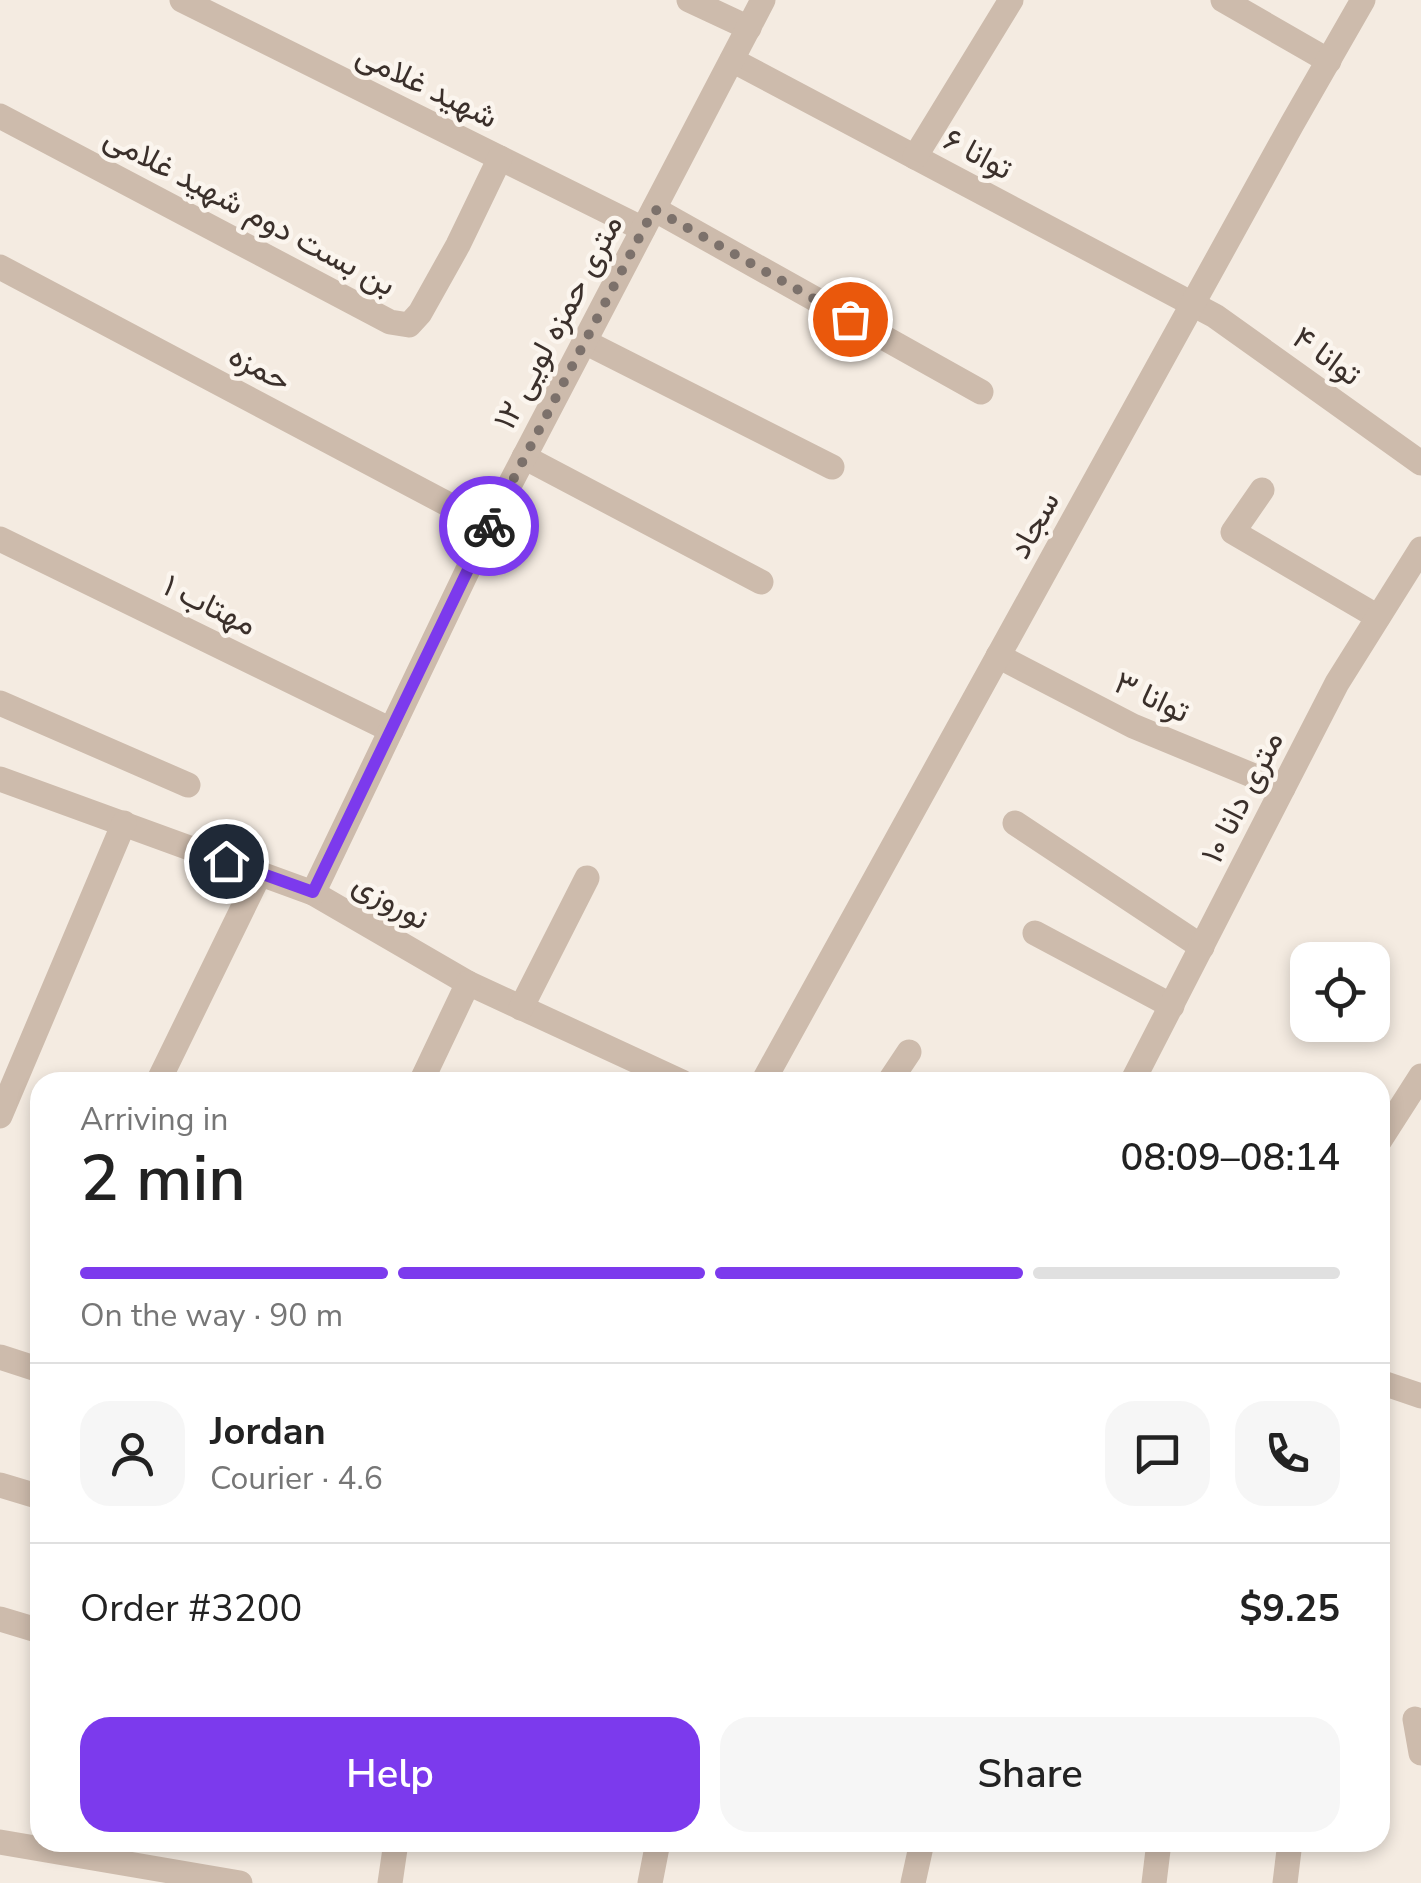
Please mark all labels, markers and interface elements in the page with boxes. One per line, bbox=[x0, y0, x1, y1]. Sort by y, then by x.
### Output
street label: شهید غلامی bbox=[349, 33, 505, 139]
street label: بن بست دوم شهید غلامی bbox=[97, 116, 403, 306]
street label: توانا ۶ bbox=[936, 118, 1020, 190]
street label: ۱۲ متری حمزه لویی bbox=[483, 207, 633, 437]
pin bbox=[808, 277, 893, 362]
icon: bag bbox=[823, 292, 878, 347]
street label: توانا ۴ bbox=[1284, 316, 1370, 396]
street label: حمزه bbox=[221, 334, 299, 402]
courier bbox=[439, 476, 539, 576]
street label: سجاد bbox=[998, 484, 1070, 566]
icon: bike bbox=[462, 499, 517, 554]
street label: مهتاب ۱ bbox=[156, 564, 264, 646]
street label: توانا ۳ bbox=[1107, 661, 1197, 733]
street label: ۱۰ متری دانا bbox=[1190, 724, 1294, 870]
pin bbox=[184, 819, 269, 904]
icon: home bbox=[199, 834, 254, 889]
street label: نوروزی bbox=[345, 862, 437, 940]
map controls bbox=[1290, 942, 1390, 1042]
button: locate bbox=[1290, 942, 1390, 1042]
text: Arriving in bbox=[80, 1098, 228, 1141]
text: 08:09–08:14 bbox=[1121, 1132, 1340, 1183]
text: 2 min bbox=[80, 1134, 246, 1223]
text: On the way · 90 m bbox=[80, 1294, 343, 1337]
button: person bbox=[80, 1401, 185, 1506]
button: chat bbox=[1105, 1401, 1210, 1506]
button: phone bbox=[1235, 1401, 1340, 1506]
text: Jordan bbox=[210, 1406, 326, 1457]
text: Courier · 4.6 bbox=[210, 1457, 383, 1500]
text: Order #3200 bbox=[80, 1583, 302, 1634]
text: $9.25 bbox=[1239, 1583, 1340, 1634]
button: Help bbox=[80, 1717, 700, 1832]
button: Share bbox=[720, 1717, 1340, 1832]

